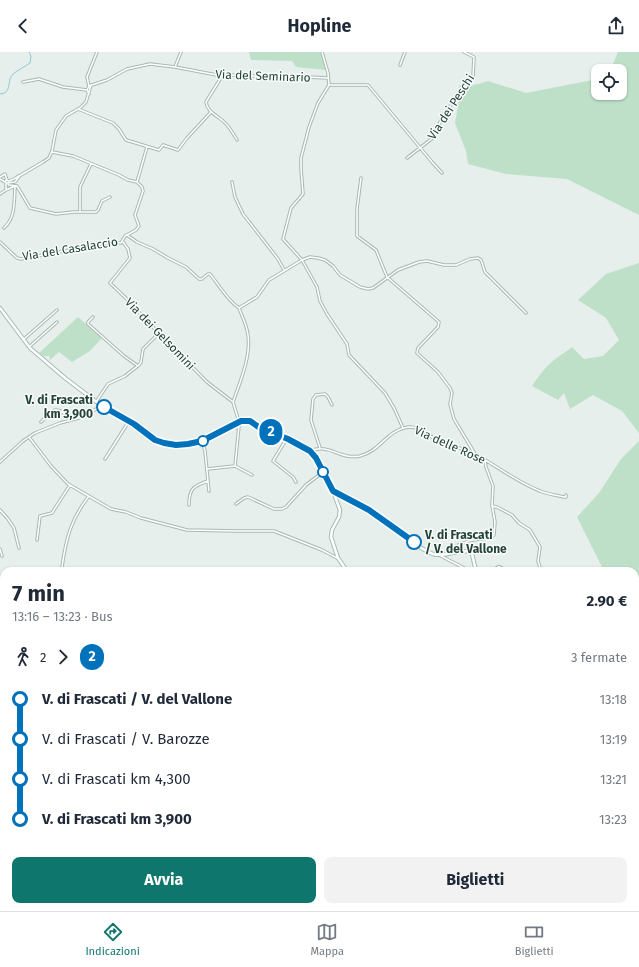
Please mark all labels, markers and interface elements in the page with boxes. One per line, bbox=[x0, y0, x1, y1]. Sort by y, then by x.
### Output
icon: back bbox=[12, 15, 34, 37]
text: Hopline bbox=[288, 15, 352, 37]
icon: share bbox=[605, 15, 627, 37]
map controls bbox=[591, 64, 627, 100]
button: locate bbox=[591, 64, 627, 100]
street label: Via del Seminario bbox=[215, 67, 311, 85]
street label: Via dei Peschi bbox=[425, 72, 477, 142]
street label: Via del Casalaccio bbox=[21, 235, 119, 263]
street label: Via dei Gelsomini bbox=[122, 295, 198, 373]
place label: V. di Frascati km 3,900 bbox=[24, 393, 93, 421]
marker: V. di Frascati km 3,900 bbox=[96, 399, 112, 415]
line badge: 2 bbox=[258, 419, 284, 445]
text: 2 bbox=[267, 423, 275, 440]
street label: Via delle Rose bbox=[412, 423, 488, 467]
unlabelled marker bbox=[197, 435, 209, 447]
unlabelled marker bbox=[317, 466, 329, 478]
place label: V. di Frascati / V. del Vallone bbox=[424, 528, 507, 556]
marker: V. di Frascati / V. del Vallone bbox=[406, 534, 422, 550]
text: 7 min bbox=[12, 580, 65, 607]
text: 2.90 € bbox=[586, 592, 627, 610]
text: 13:16 – 13:23 · Bus bbox=[12, 609, 113, 624]
icon: walk bbox=[12, 646, 34, 668]
icon: forward bbox=[52, 646, 74, 668]
text: 2 bbox=[88, 648, 96, 665]
text: 2 bbox=[40, 650, 46, 665]
text: 3 fermate bbox=[571, 650, 627, 665]
text: V. di Frascati / V. del Vallone bbox=[42, 690, 232, 708]
text: 13:18 bbox=[599, 692, 627, 707]
text: V. di Frascati / V. Barozze bbox=[42, 730, 210, 748]
text: 13:19 bbox=[600, 732, 627, 747]
text: V. di Frascati km 4,300 bbox=[42, 770, 191, 788]
text: 13:21 bbox=[600, 772, 627, 787]
text: V. di Frascati km 3,900 bbox=[42, 810, 192, 828]
text: 13:23 bbox=[599, 812, 627, 827]
button: Avvia bbox=[12, 857, 316, 903]
button: Biglietti bbox=[324, 857, 627, 903]
tab: Indicazioni bbox=[85, 921, 140, 958]
tab: Mappa bbox=[311, 921, 344, 958]
tab: Biglietti bbox=[515, 921, 554, 958]

